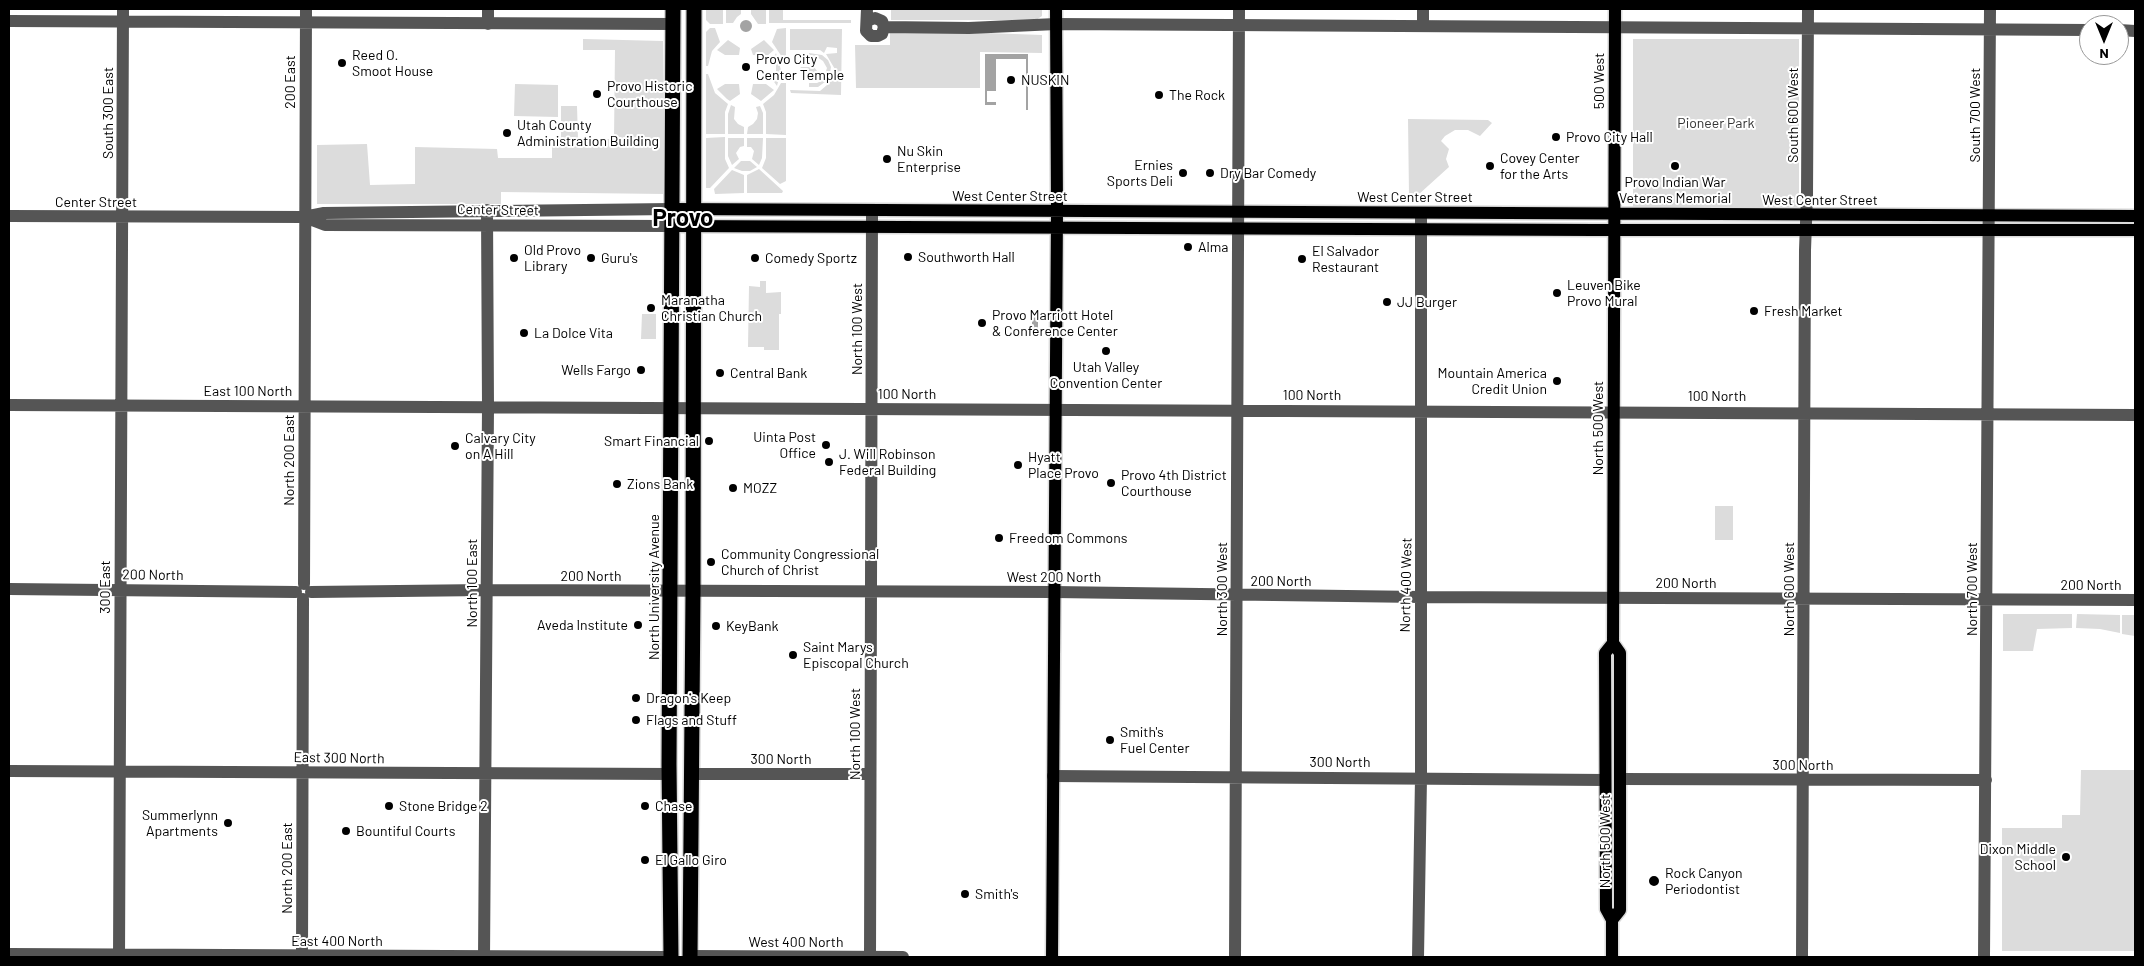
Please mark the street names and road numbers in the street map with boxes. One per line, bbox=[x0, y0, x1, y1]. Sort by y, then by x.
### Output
street label: 500 West bbox=[1591, 53, 1607, 109]
street label: 200 East bbox=[282, 55, 298, 109]
street label: South 300 East bbox=[100, 67, 116, 159]
street label: South 600 West bbox=[1785, 67, 1801, 163]
street label: South 700 West bbox=[1967, 68, 1983, 162]
street label: West Center Street bbox=[952, 188, 1068, 204]
street label: West Center Street bbox=[1357, 189, 1473, 205]
street label: West Center Street bbox=[1762, 192, 1878, 208]
street label: Center Street bbox=[55, 194, 137, 210]
street label: Center Street bbox=[457, 201, 539, 219]
street label: North 100 West bbox=[849, 283, 865, 375]
street label: North 500 West bbox=[1590, 381, 1606, 475]
street label: East 100 North bbox=[204, 383, 292, 399]
street label: 100 North bbox=[878, 386, 936, 402]
street label: 100 North bbox=[1283, 387, 1341, 403]
street label: 100 North bbox=[1688, 388, 1746, 404]
street label: North 200 East bbox=[281, 414, 297, 506]
street label: North University Avenue bbox=[646, 514, 662, 660]
street label: North 400 West bbox=[1397, 537, 1415, 633]
street label: North 100 East bbox=[464, 539, 480, 627]
street label: North 300 West bbox=[1214, 542, 1230, 636]
street label: North 600 West bbox=[1781, 542, 1797, 636]
street label: North 700 West bbox=[1964, 542, 1980, 636]
street label: 300 East bbox=[97, 560, 113, 614]
street label: 200 North bbox=[122, 566, 184, 584]
street label: 200 North bbox=[560, 568, 622, 584]
street label: West 200 North bbox=[1007, 569, 1101, 585]
street label: 200 North bbox=[1250, 573, 1312, 589]
street label: 200 North bbox=[1655, 575, 1717, 591]
street label: 200 North bbox=[2060, 577, 2122, 593]
street label: North 100 West bbox=[847, 688, 863, 780]
street label: East 300 North bbox=[293, 749, 385, 767]
street label: 300 North bbox=[751, 751, 811, 767]
street label: 300 North bbox=[1310, 754, 1370, 770]
street label: 300 North bbox=[1773, 757, 1833, 773]
street label: North 500 West bbox=[1597, 794, 1613, 888]
street label: North 200 East bbox=[279, 822, 295, 914]
street label: East 400 North bbox=[291, 933, 383, 949]
street label: West 400 North bbox=[749, 934, 843, 950]

